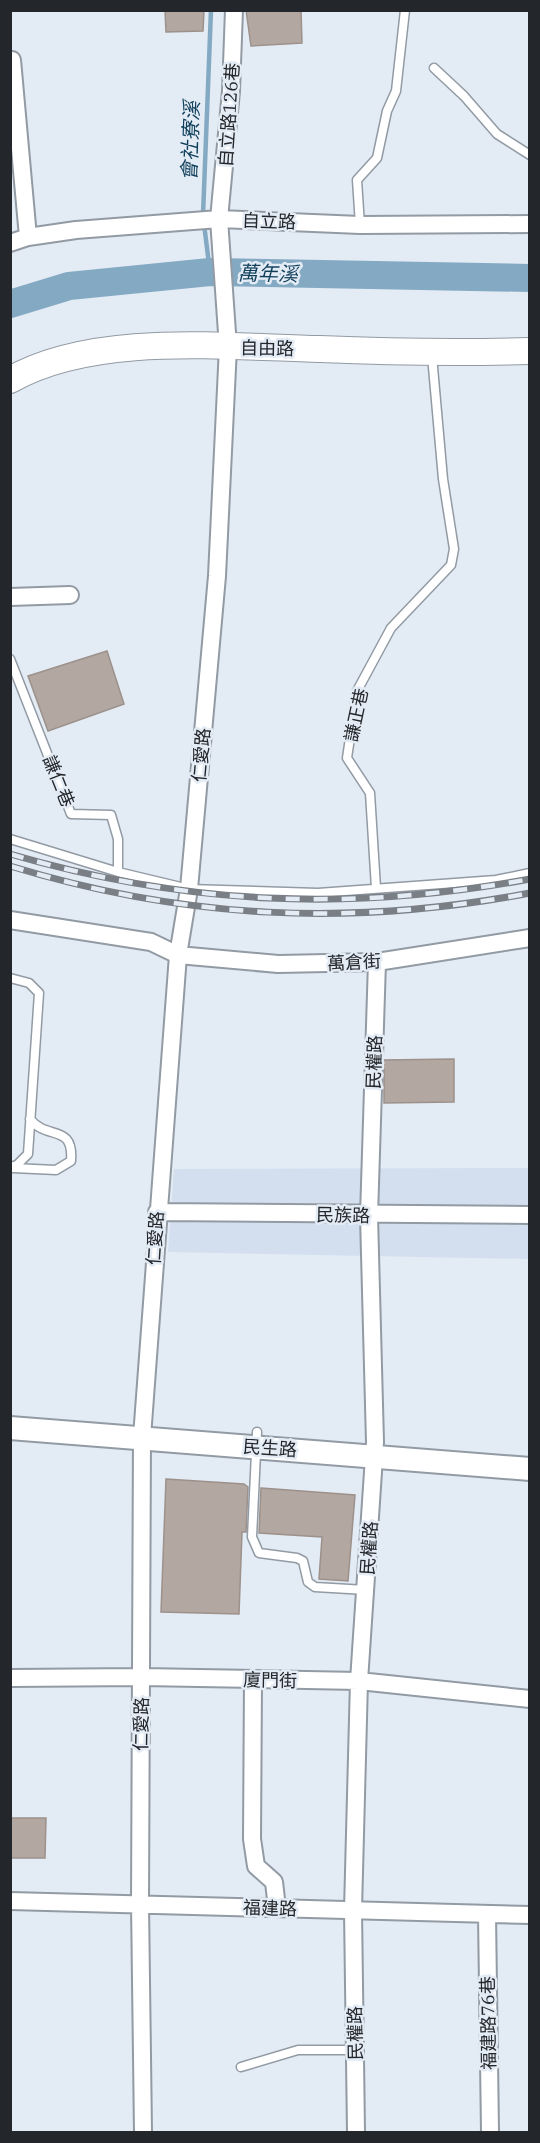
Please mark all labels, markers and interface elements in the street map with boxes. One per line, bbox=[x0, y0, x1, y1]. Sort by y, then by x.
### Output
street label: 自立路126巷 bbox=[214, 62, 244, 168]
water label: 會社寮溪 bbox=[175, 98, 205, 181]
street label: 自立路 bbox=[242, 209, 296, 233]
water label: 萬年溪 bbox=[238, 259, 301, 287]
street label: 自由路 bbox=[240, 336, 294, 360]
street label: 謙正巷 bbox=[339, 686, 373, 744]
street label: 仁愛路 bbox=[187, 727, 215, 783]
street label: 謙仁巷 bbox=[38, 752, 80, 810]
street label: 萬倉街 bbox=[326, 949, 382, 975]
street label: 民權路 bbox=[362, 1035, 386, 1089]
street label: 民族路 bbox=[316, 1203, 370, 1227]
street label: 仁愛路 bbox=[142, 1210, 168, 1266]
street label: 民生路 bbox=[242, 1435, 298, 1461]
street label: 民權路 bbox=[356, 1520, 382, 1576]
street label: 廈門街 bbox=[243, 1668, 297, 1692]
street label: 仁愛路 bbox=[129, 1697, 153, 1751]
street label: 福建路 bbox=[243, 1896, 297, 1920]
street label: 福建路76巷 bbox=[476, 1976, 500, 2070]
street label: 民權路 bbox=[343, 2006, 367, 2060]

